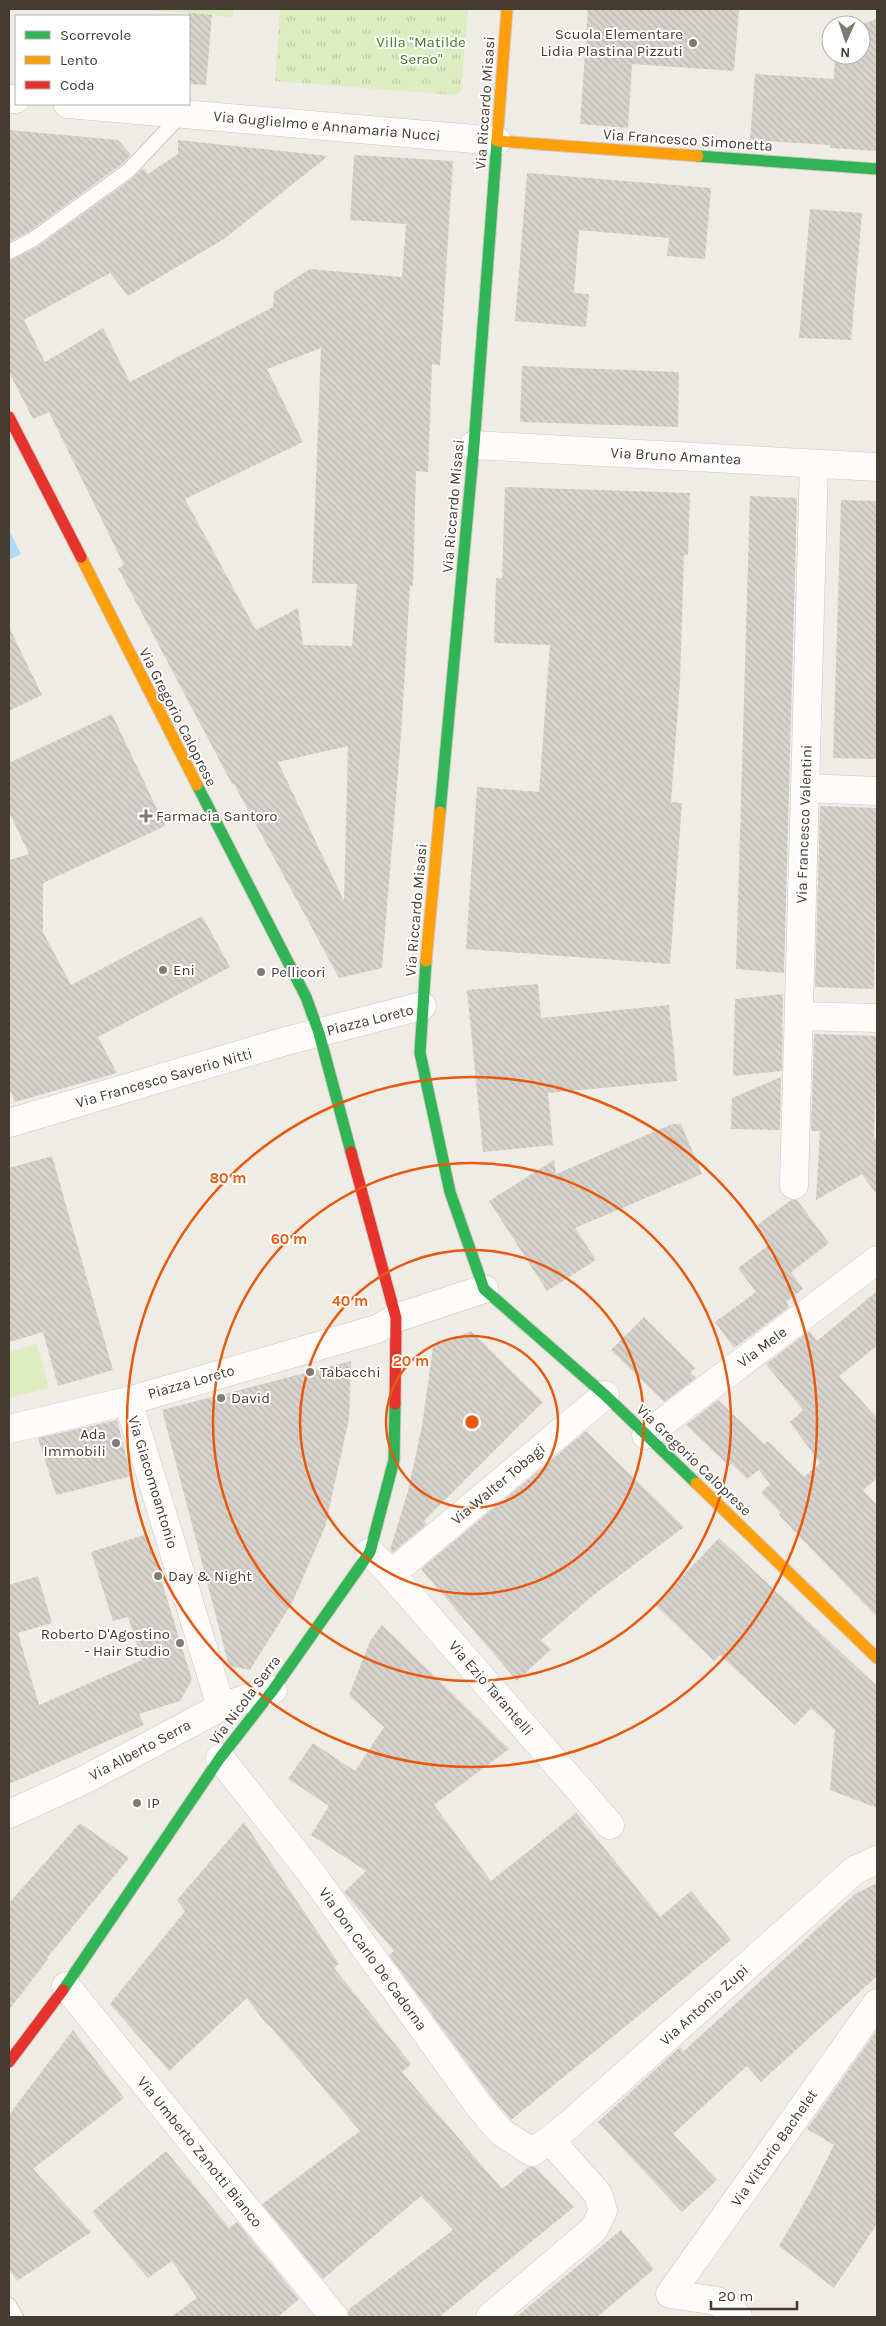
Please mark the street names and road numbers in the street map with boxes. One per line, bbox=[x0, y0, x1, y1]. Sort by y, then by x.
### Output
street label: Via Riccardo Misasi bbox=[471, 36, 499, 170]
street label: Via Guglielmo e Annamaria Nucci bbox=[213, 107, 441, 145]
street label: Via Francesco Simonetta bbox=[602, 125, 774, 155]
street label: Via Riccardo Misasi bbox=[438, 439, 468, 573]
street label: Via Bruno Amantea bbox=[610, 444, 742, 468]
street label: Via Gregorio Caloprese bbox=[135, 645, 221, 789]
street label: Via Francesco Valentini bbox=[792, 744, 816, 904]
street label: Via Riccardo Misasi bbox=[401, 843, 431, 977]
street label: Piazza Loreto bbox=[325, 1000, 415, 1040]
street label: Via Francesco Saverio Nitti bbox=[74, 1044, 254, 1112]
street label: Via Mele bbox=[734, 1323, 790, 1371]
street label: Piazza Loreto bbox=[146, 1361, 236, 1403]
street label: Via Gregorio Caloprese bbox=[633, 1400, 755, 1520]
street label: Via Giacomoantonio bbox=[124, 1413, 182, 1551]
street label: Via Walter Tobagi bbox=[447, 1439, 549, 1529]
street label: Via Ezio Tarantelli bbox=[445, 1637, 537, 1739]
street label: Via Nicola Serra bbox=[206, 1652, 284, 1748]
street label: Via Alberto Serra bbox=[86, 1716, 194, 1784]
street label: Via Don Carlo De Cadorna bbox=[315, 1884, 431, 2034]
street label: Via Antonio Zupi bbox=[656, 1961, 752, 2049]
street label: Via Umberto Zanotti Bianco bbox=[134, 2073, 266, 2231]
street label: Via Vittorio Bachelet bbox=[727, 2086, 821, 2210]

